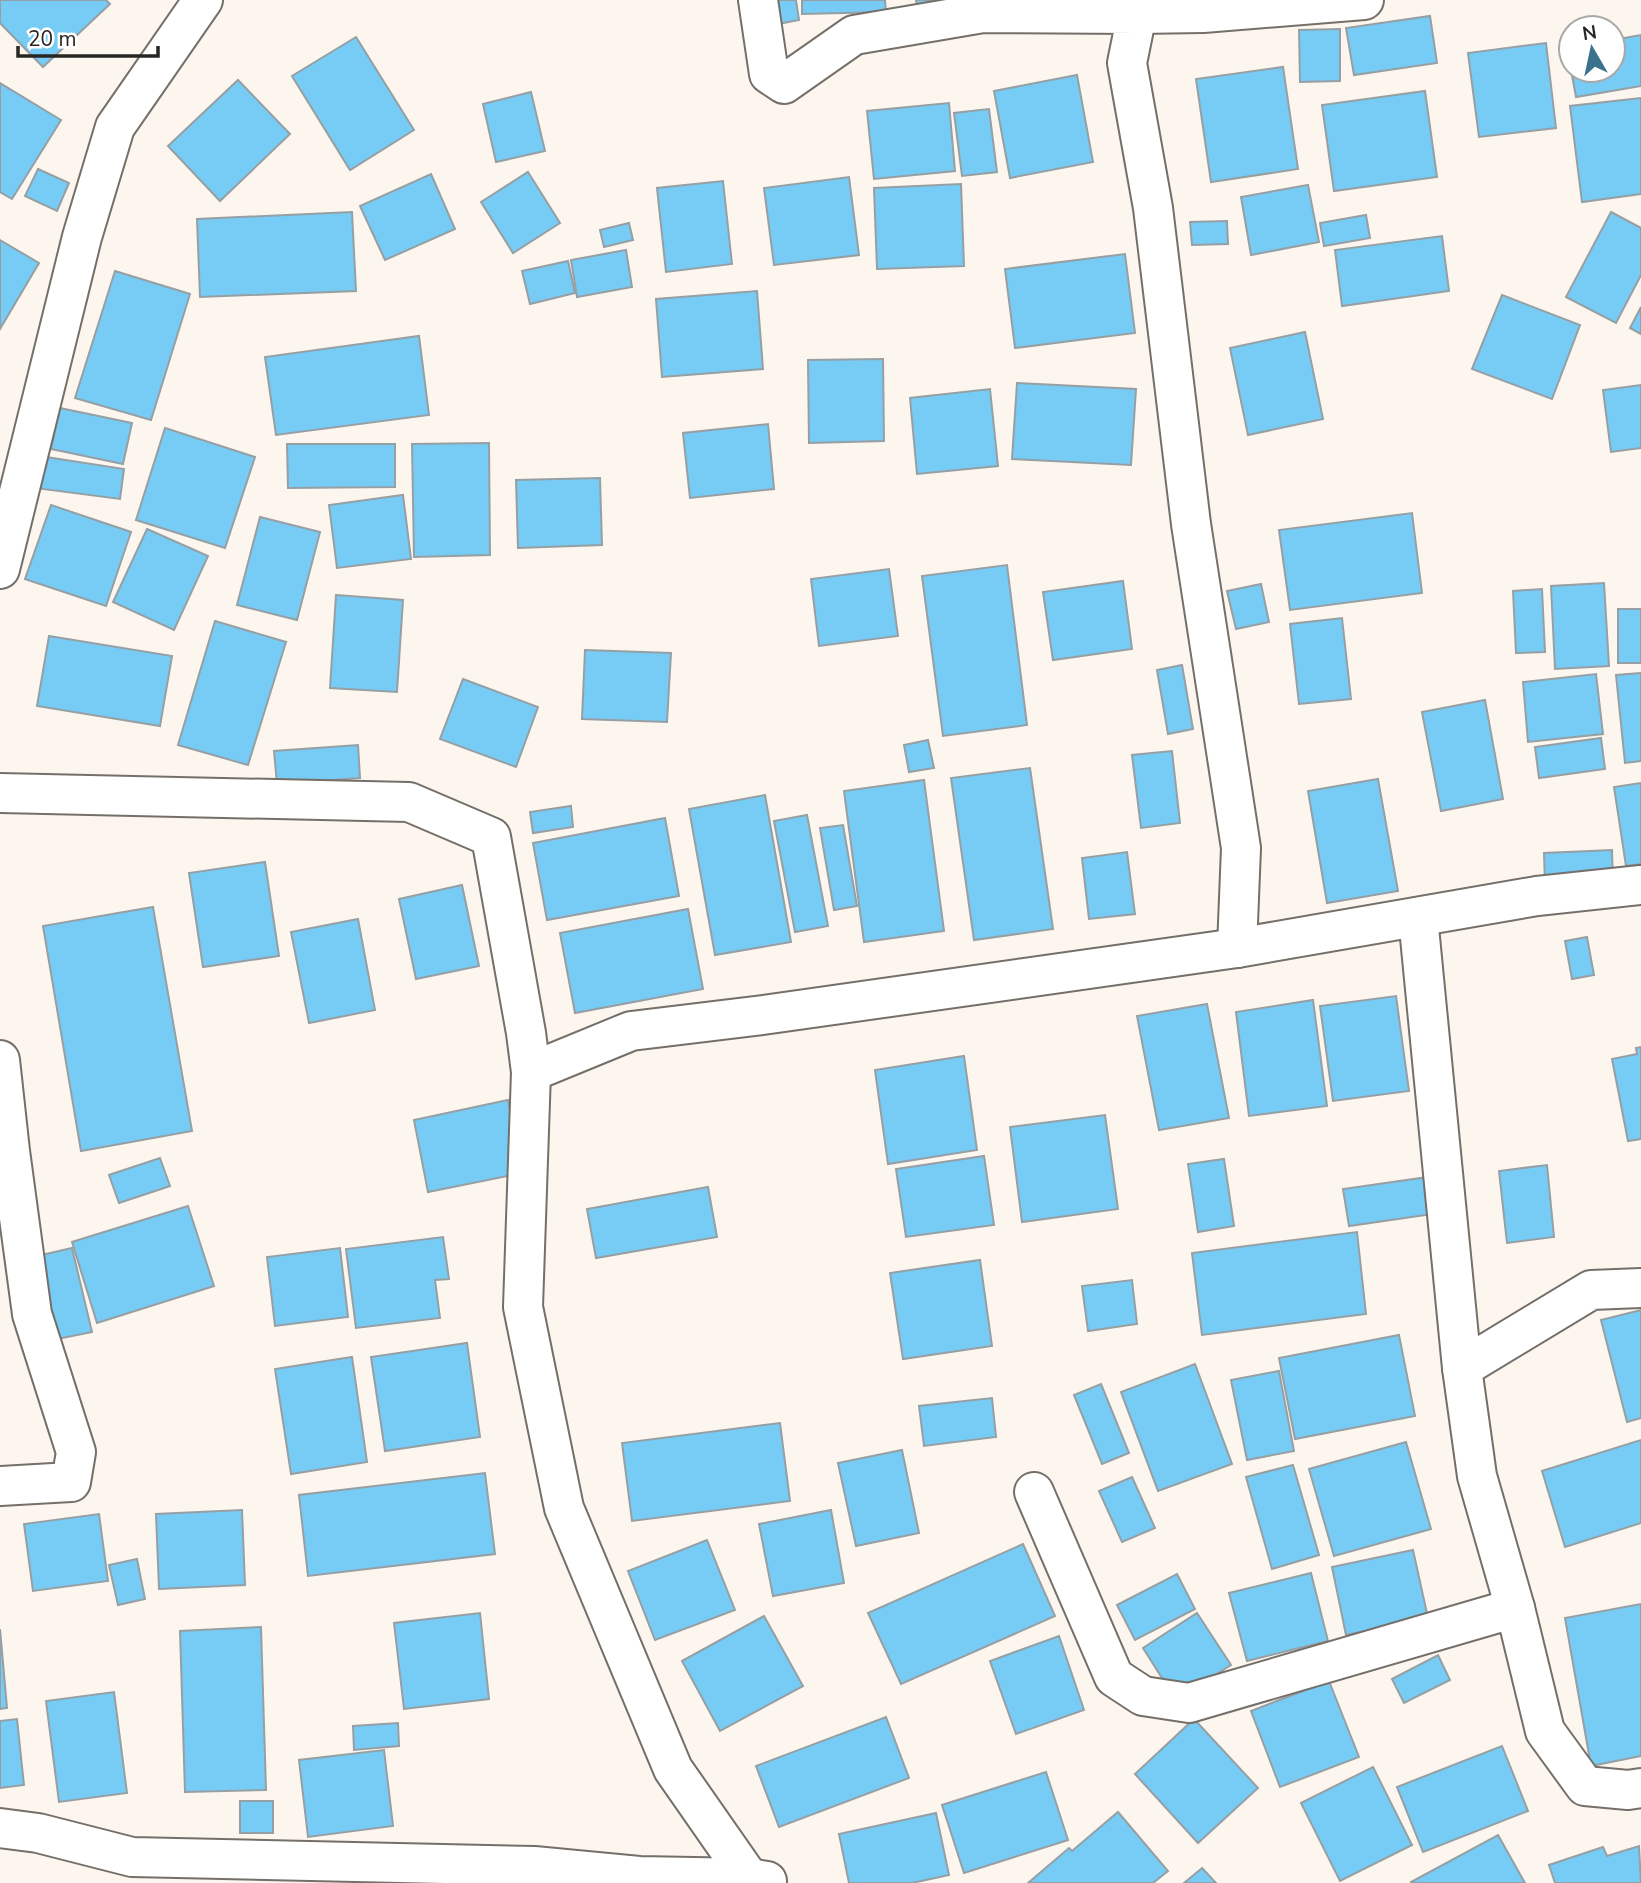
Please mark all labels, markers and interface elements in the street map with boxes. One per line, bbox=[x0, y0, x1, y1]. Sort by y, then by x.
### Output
scale bar bbox=[18, 14, 158, 58]
north arrow bbox=[1557, 14, 1627, 84]
text: N bbox=[1580, 19, 1599, 47]
text: 20 m bbox=[28, 25, 77, 53]

